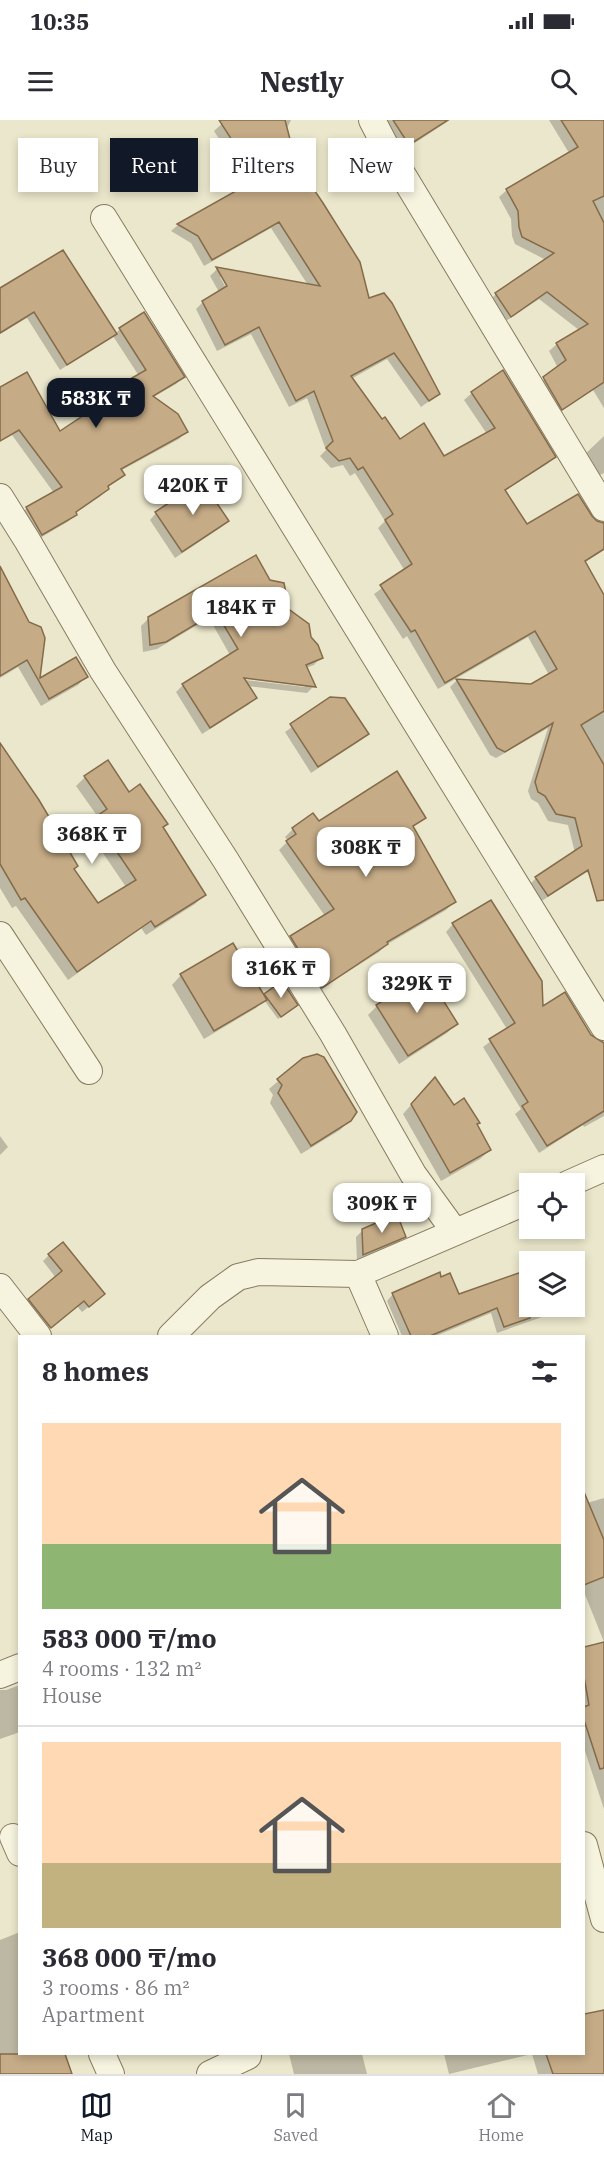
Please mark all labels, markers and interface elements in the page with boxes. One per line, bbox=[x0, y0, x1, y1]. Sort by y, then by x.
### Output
text: 10:35 bbox=[30, 7, 89, 36]
text: Nestly bbox=[260, 64, 344, 99]
icon: menu bbox=[24, 65, 57, 98]
icon: search bbox=[547, 65, 580, 98]
chip: Buy bbox=[18, 138, 98, 192]
chip: Rent bbox=[110, 138, 198, 192]
chip: Filters bbox=[210, 138, 316, 192]
chip: New bbox=[328, 138, 414, 192]
pin: 583K ₸ bbox=[47, 378, 145, 429]
text: 583K ₸ bbox=[61, 384, 131, 411]
pin: 420K ₸ bbox=[144, 465, 242, 516]
text: 420K ₸ bbox=[158, 471, 228, 498]
pin: 184K ₸ bbox=[192, 587, 290, 638]
text: 184K ₸ bbox=[206, 593, 276, 620]
pin: 368K ₸ bbox=[43, 814, 141, 865]
text: 368K ₸ bbox=[57, 820, 127, 847]
pin: 308K ₸ bbox=[317, 827, 415, 878]
text: 308K ₸ bbox=[331, 833, 401, 860]
pin: 316K ₸ bbox=[232, 948, 330, 999]
text: 316K ₸ bbox=[246, 954, 316, 981]
pin: 329K ₸ bbox=[368, 963, 466, 1014]
text: 329K ₸ bbox=[382, 969, 452, 996]
map controls bbox=[519, 1173, 585, 1317]
button: locate bbox=[519, 1173, 585, 1239]
pin: 309K ₸ bbox=[333, 1183, 431, 1234]
text: 309K ₸ bbox=[347, 1189, 417, 1216]
button: layers bbox=[519, 1251, 585, 1317]
text: 8 homes bbox=[42, 1354, 149, 1388]
icon: filters bbox=[528, 1355, 561, 1388]
icon: home bbox=[248, 1462, 356, 1570]
text: 583 000 ₸/mo bbox=[42, 1621, 217, 1655]
text: 4 rooms · 132 m² bbox=[42, 1655, 201, 1682]
text: House bbox=[42, 1682, 102, 1709]
icon: home bbox=[248, 1781, 356, 1889]
text: 368 000 ₸/mo bbox=[42, 1940, 217, 1974]
text: 3 rooms · 86 m² bbox=[42, 1974, 189, 2001]
text: Apartment bbox=[42, 2001, 145, 2028]
tab: Map bbox=[80, 2089, 113, 2145]
tab: Saved bbox=[273, 2089, 318, 2145]
tab: Home bbox=[478, 2089, 524, 2145]

